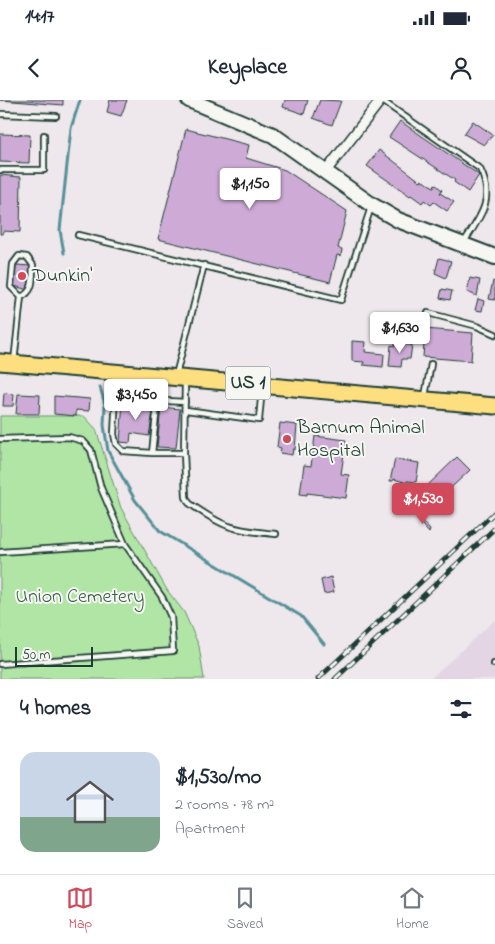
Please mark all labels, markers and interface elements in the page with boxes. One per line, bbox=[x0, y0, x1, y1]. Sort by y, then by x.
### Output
text: 14:17 bbox=[25, 4, 54, 31]
text: Keyplace bbox=[208, 52, 287, 84]
icon: back bbox=[20, 54, 48, 82]
icon: person bbox=[447, 54, 475, 82]
pin: $1,150 bbox=[209, 168, 291, 210]
text: $1,150 bbox=[231, 172, 269, 196]
place label: Dunkin' bbox=[31, 262, 92, 291]
marker: Dunkin' bbox=[16, 270, 28, 282]
pin: $1,630 bbox=[359, 312, 441, 354]
text: $1,630 bbox=[381, 316, 419, 340]
road number: US 1 bbox=[226, 366, 270, 400]
pin: $3,450 bbox=[95, 378, 177, 421]
text: $3,450 bbox=[115, 383, 157, 407]
place label: Barnum Animal Hospital bbox=[296, 414, 425, 466]
marker: Barnum Animal Hospital bbox=[281, 433, 293, 445]
pin: $1,530 bbox=[382, 482, 464, 525]
text: $1,530 bbox=[403, 487, 443, 511]
park label: Union Cemetery bbox=[16, 583, 144, 612]
scale bar bbox=[15, 644, 92, 667]
text: 50 m bbox=[22, 645, 50, 666]
text: 4 homes bbox=[20, 694, 91, 724]
icon: filters bbox=[447, 695, 475, 723]
text: $1,530/mo bbox=[175, 763, 261, 793]
icon: home bbox=[60, 772, 120, 832]
text: 2 rooms · 78 m² bbox=[175, 793, 274, 817]
text: Apartment bbox=[175, 817, 245, 841]
tab: Map bbox=[66, 884, 94, 935]
tab: Saved bbox=[227, 884, 263, 935]
tab: Home bbox=[396, 884, 429, 935]

